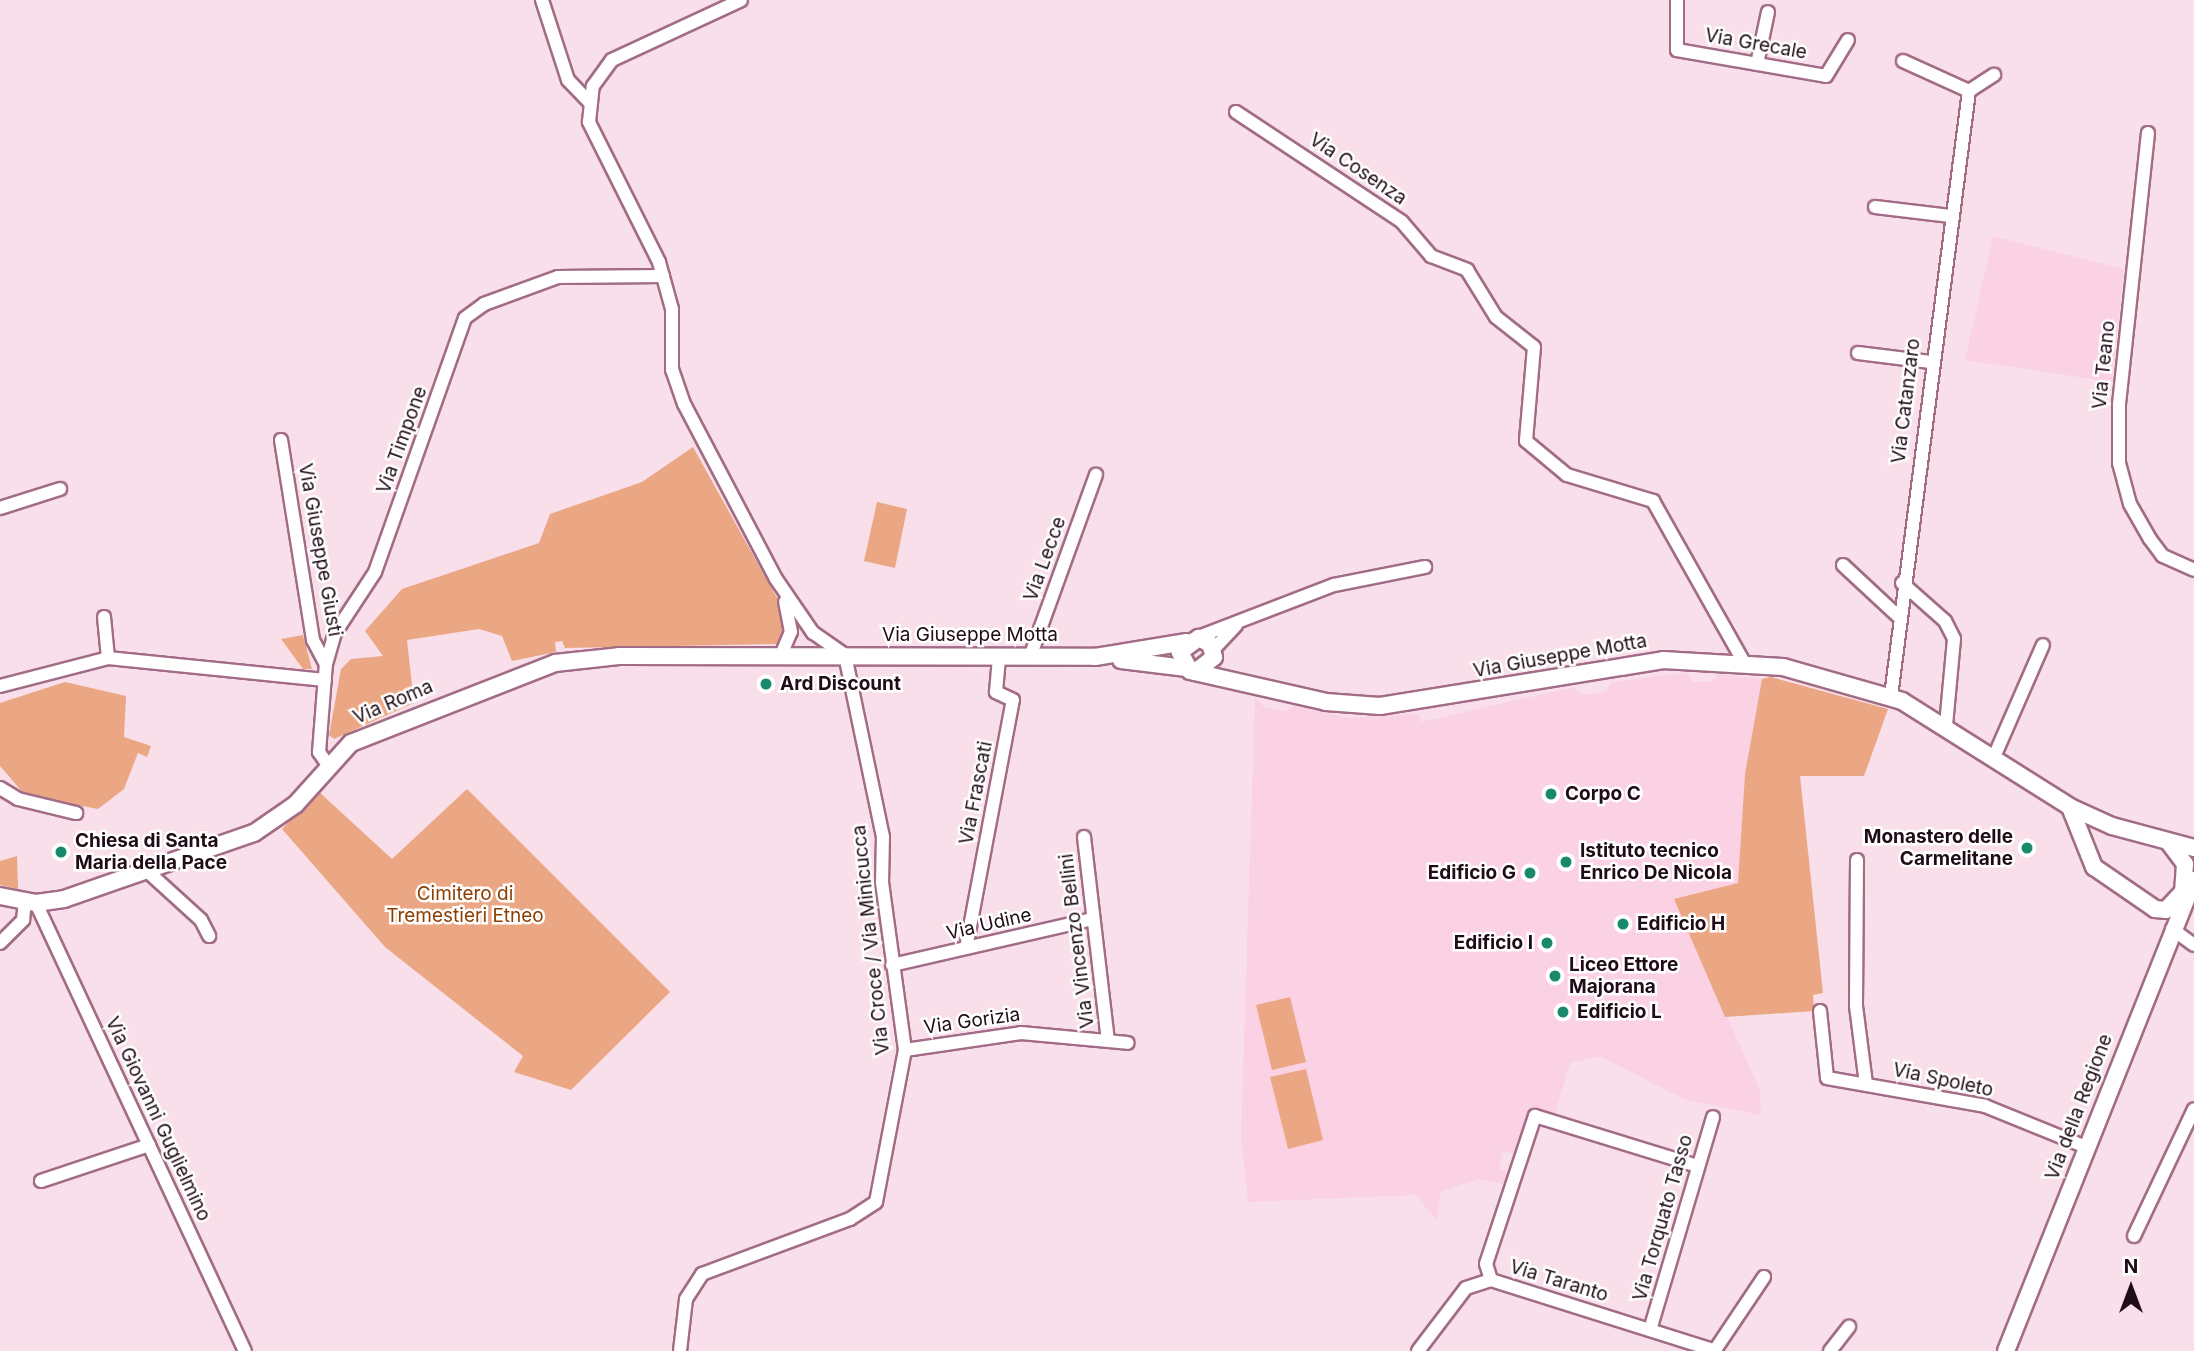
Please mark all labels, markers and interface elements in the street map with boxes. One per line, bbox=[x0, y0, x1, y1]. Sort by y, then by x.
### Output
street label: Via Grecale bbox=[1703, 24, 1809, 64]
street label: Via Cosenza bbox=[1305, 128, 1411, 210]
street label: Via Teano bbox=[2088, 320, 2120, 410]
street label: Via Catanzaro bbox=[1887, 337, 1925, 465]
street label: Via Timpone bbox=[372, 383, 432, 497]
street label: Via Giuseppe Giusti bbox=[294, 462, 346, 638]
street label: Via Lecce bbox=[1019, 514, 1071, 604]
street label: Via Giuseppe Motta bbox=[882, 624, 1058, 646]
street label: Via Giuseppe Motta bbox=[1471, 630, 1649, 682]
place label: Ard Discount bbox=[780, 673, 901, 695]
street label: Via Roma bbox=[350, 675, 436, 729]
marker: Ard Discount bbox=[758, 676, 774, 692]
street label: Via Frascati bbox=[955, 739, 997, 847]
place label: Corpo C bbox=[1565, 783, 1641, 805]
marker: Corpo C bbox=[1543, 786, 1559, 802]
street label: Via Croce / Via Minicucca bbox=[848, 824, 894, 1056]
place label: Monastero delle Carmelitane bbox=[1864, 826, 2013, 870]
place label: Chiesa di Santa Maria della Pace bbox=[75, 830, 227, 874]
place label: Istituto tecnico Enrico De Nicola bbox=[1580, 840, 1732, 884]
marker: Monastero delle Carmelitane bbox=[2019, 840, 2035, 856]
marker: Chiesa di Santa Maria della Pace bbox=[53, 844, 69, 860]
street label: Via Vincenzo Bellini bbox=[1055, 852, 1099, 1030]
marker: Istituto tecnico Enrico De Nicola bbox=[1558, 854, 1574, 870]
place label: Edificio G bbox=[1428, 862, 1516, 884]
marker: Edificio G bbox=[1522, 865, 1538, 881]
park label: Cimitero di Tremestieri Etneo bbox=[386, 883, 544, 927]
street label: Via Udine bbox=[944, 903, 1034, 945]
place label: Edificio H bbox=[1637, 913, 1725, 935]
marker: Edificio H bbox=[1615, 916, 1631, 932]
place label: Edificio I bbox=[1454, 932, 1533, 954]
marker: Edificio I bbox=[1539, 935, 1555, 951]
place label: Liceo Ettore Majorana bbox=[1569, 954, 1678, 998]
marker: Liceo Ettore Majorana bbox=[1547, 968, 1563, 984]
place label: Edificio L bbox=[1577, 1001, 1662, 1023]
street label: Via Gorizia bbox=[922, 1003, 1022, 1039]
marker: Edificio L bbox=[1555, 1004, 1571, 1020]
street label: Via Giovanni Guglielmino bbox=[101, 1013, 215, 1225]
street label: Via della Regione bbox=[2041, 1031, 2117, 1183]
street label: Via Spoleto bbox=[1891, 1058, 1995, 1102]
street label: Via Torquato Tasso bbox=[1628, 1132, 1698, 1304]
north arrow bbox=[2096, 1253, 2166, 1323]
street label: Via Taranto bbox=[1507, 1255, 1611, 1307]
text: N bbox=[2124, 1255, 2138, 1278]

